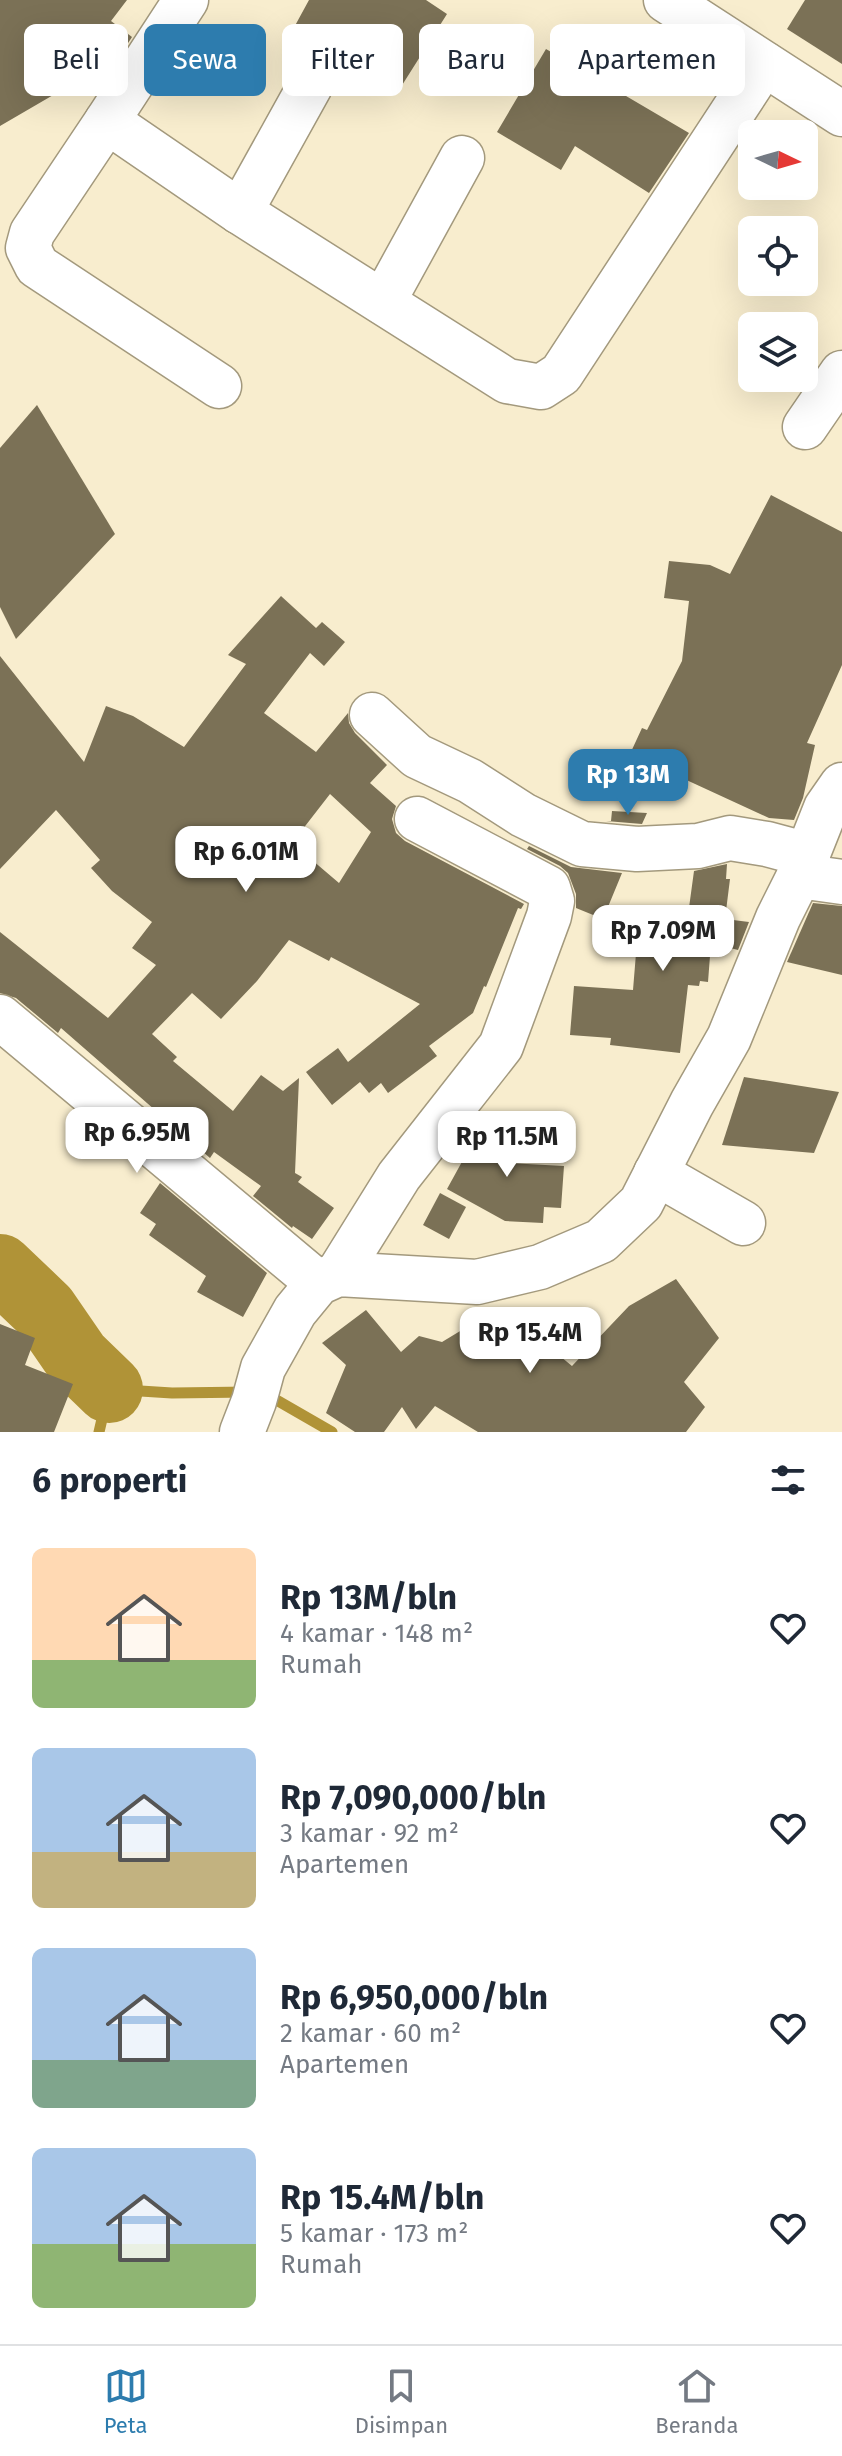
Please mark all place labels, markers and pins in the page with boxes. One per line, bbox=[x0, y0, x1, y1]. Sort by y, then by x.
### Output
pin: Rp 13M bbox=[563, 749, 693, 817]
pin: Rp 6.01M bbox=[163, 826, 329, 894]
pin: Rp 7.09M bbox=[580, 905, 746, 973]
pin: Rp 6.95M bbox=[54, 1107, 220, 1175]
pin: Rp 11.5M bbox=[424, 1111, 590, 1179]
pin: Rp 15.4M bbox=[447, 1307, 613, 1375]

